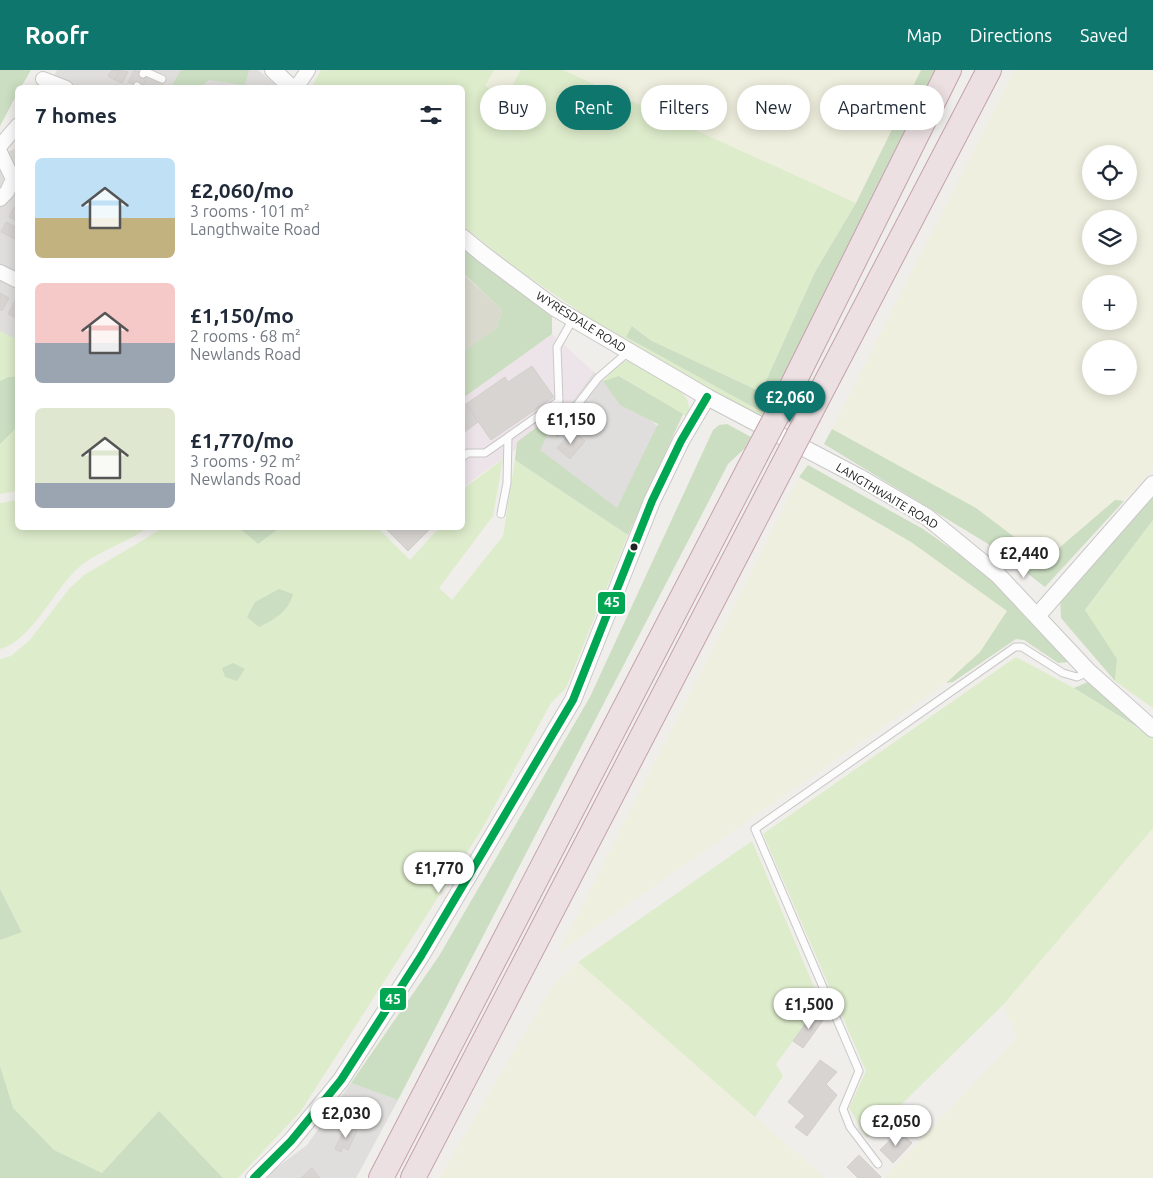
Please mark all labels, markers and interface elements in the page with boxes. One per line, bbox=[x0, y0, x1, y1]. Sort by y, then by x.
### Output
text: Roofr bbox=[25, 22, 89, 49]
text: Map bbox=[906, 25, 942, 45]
text: Directions bbox=[970, 25, 1052, 45]
text: Saved bbox=[1080, 25, 1128, 45]
chip: Buy bbox=[480, 85, 546, 130]
chip: Rent bbox=[556, 85, 631, 130]
chip: Filters bbox=[641, 85, 727, 130]
chip: New bbox=[737, 85, 810, 130]
chip: Apartment bbox=[820, 85, 944, 130]
icon: filters bbox=[417, 101, 445, 129]
text: 7 homes bbox=[35, 103, 117, 127]
map controls bbox=[1082, 145, 1137, 395]
button: locate bbox=[1082, 145, 1137, 200]
icon: home bbox=[75, 178, 135, 238]
text: £2,060/mo bbox=[190, 178, 294, 202]
text: 3 rooms · 101 m² bbox=[190, 202, 310, 220]
button: layers bbox=[1082, 210, 1137, 265]
text: Langthwaite Road bbox=[190, 220, 320, 238]
button: + bbox=[1082, 275, 1137, 330]
street label: WYRESDALE ROAD bbox=[534, 289, 629, 355]
icon: home bbox=[75, 303, 135, 363]
text: £1,150/mo bbox=[190, 303, 294, 327]
text: 2 rooms · 68 m² bbox=[190, 327, 301, 345]
button: − bbox=[1082, 340, 1137, 395]
text: Newlands Road bbox=[190, 345, 301, 363]
pin: £2,060 bbox=[749, 380, 831, 423]
text: £2,060 bbox=[765, 388, 815, 406]
pin: £1,150 bbox=[530, 402, 612, 445]
text: £1,150 bbox=[546, 410, 596, 428]
icon: home bbox=[75, 428, 135, 488]
text: £1,770/mo bbox=[190, 428, 294, 452]
text: 3 rooms · 92 m² bbox=[190, 452, 301, 470]
street label: LANGTHWAITE ROAD bbox=[834, 460, 941, 531]
text: Newlands Road bbox=[190, 470, 301, 488]
pin: £2,440 bbox=[983, 536, 1065, 579]
unlabelled marker bbox=[629, 542, 639, 552]
text: £2,440 bbox=[999, 544, 1049, 562]
line badge: 45 bbox=[597, 591, 626, 615]
text: 45 bbox=[604, 594, 620, 610]
pin: £1,770 bbox=[398, 852, 480, 894]
text: £1,770 bbox=[414, 859, 464, 877]
line badge: 45 bbox=[379, 987, 407, 1011]
pin: £1,500 bbox=[768, 988, 850, 1030]
text: 45 bbox=[385, 991, 401, 1007]
text: £1,500 bbox=[784, 995, 834, 1013]
pin: £2,030 bbox=[305, 1096, 387, 1139]
text: £2,030 bbox=[321, 1104, 371, 1122]
pin: £2,050 bbox=[855, 1104, 937, 1147]
text: £2,050 bbox=[871, 1112, 921, 1130]

